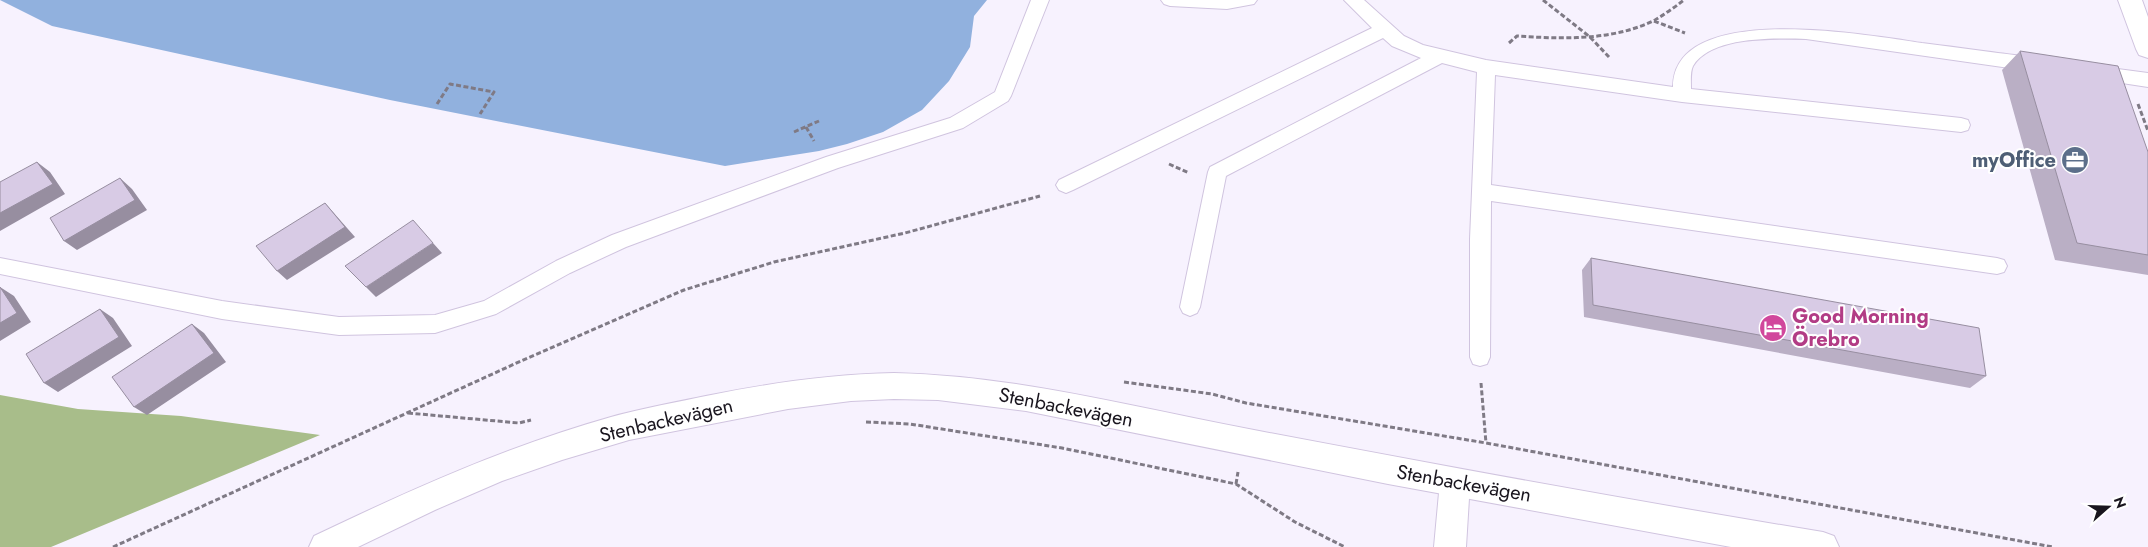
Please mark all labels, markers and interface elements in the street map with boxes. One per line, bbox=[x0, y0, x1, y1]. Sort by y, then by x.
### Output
office icon: myOffice bbox=[2060, 145, 2090, 175]
place label: myOffice bbox=[1972, 146, 2056, 175]
place label: Good Morning Örebro bbox=[1792, 302, 1929, 354]
hotel icon: Good Morning Örebro bbox=[1758, 313, 1788, 343]
street label: Stenbackevägen bbox=[996, 380, 1136, 435]
street label: Stenbackevägen bbox=[596, 391, 736, 450]
street label: Stenbackevägen bbox=[1394, 457, 1534, 510]
north arrow bbox=[2083, 482, 2133, 532]
text: N bbox=[2109, 494, 2132, 511]

